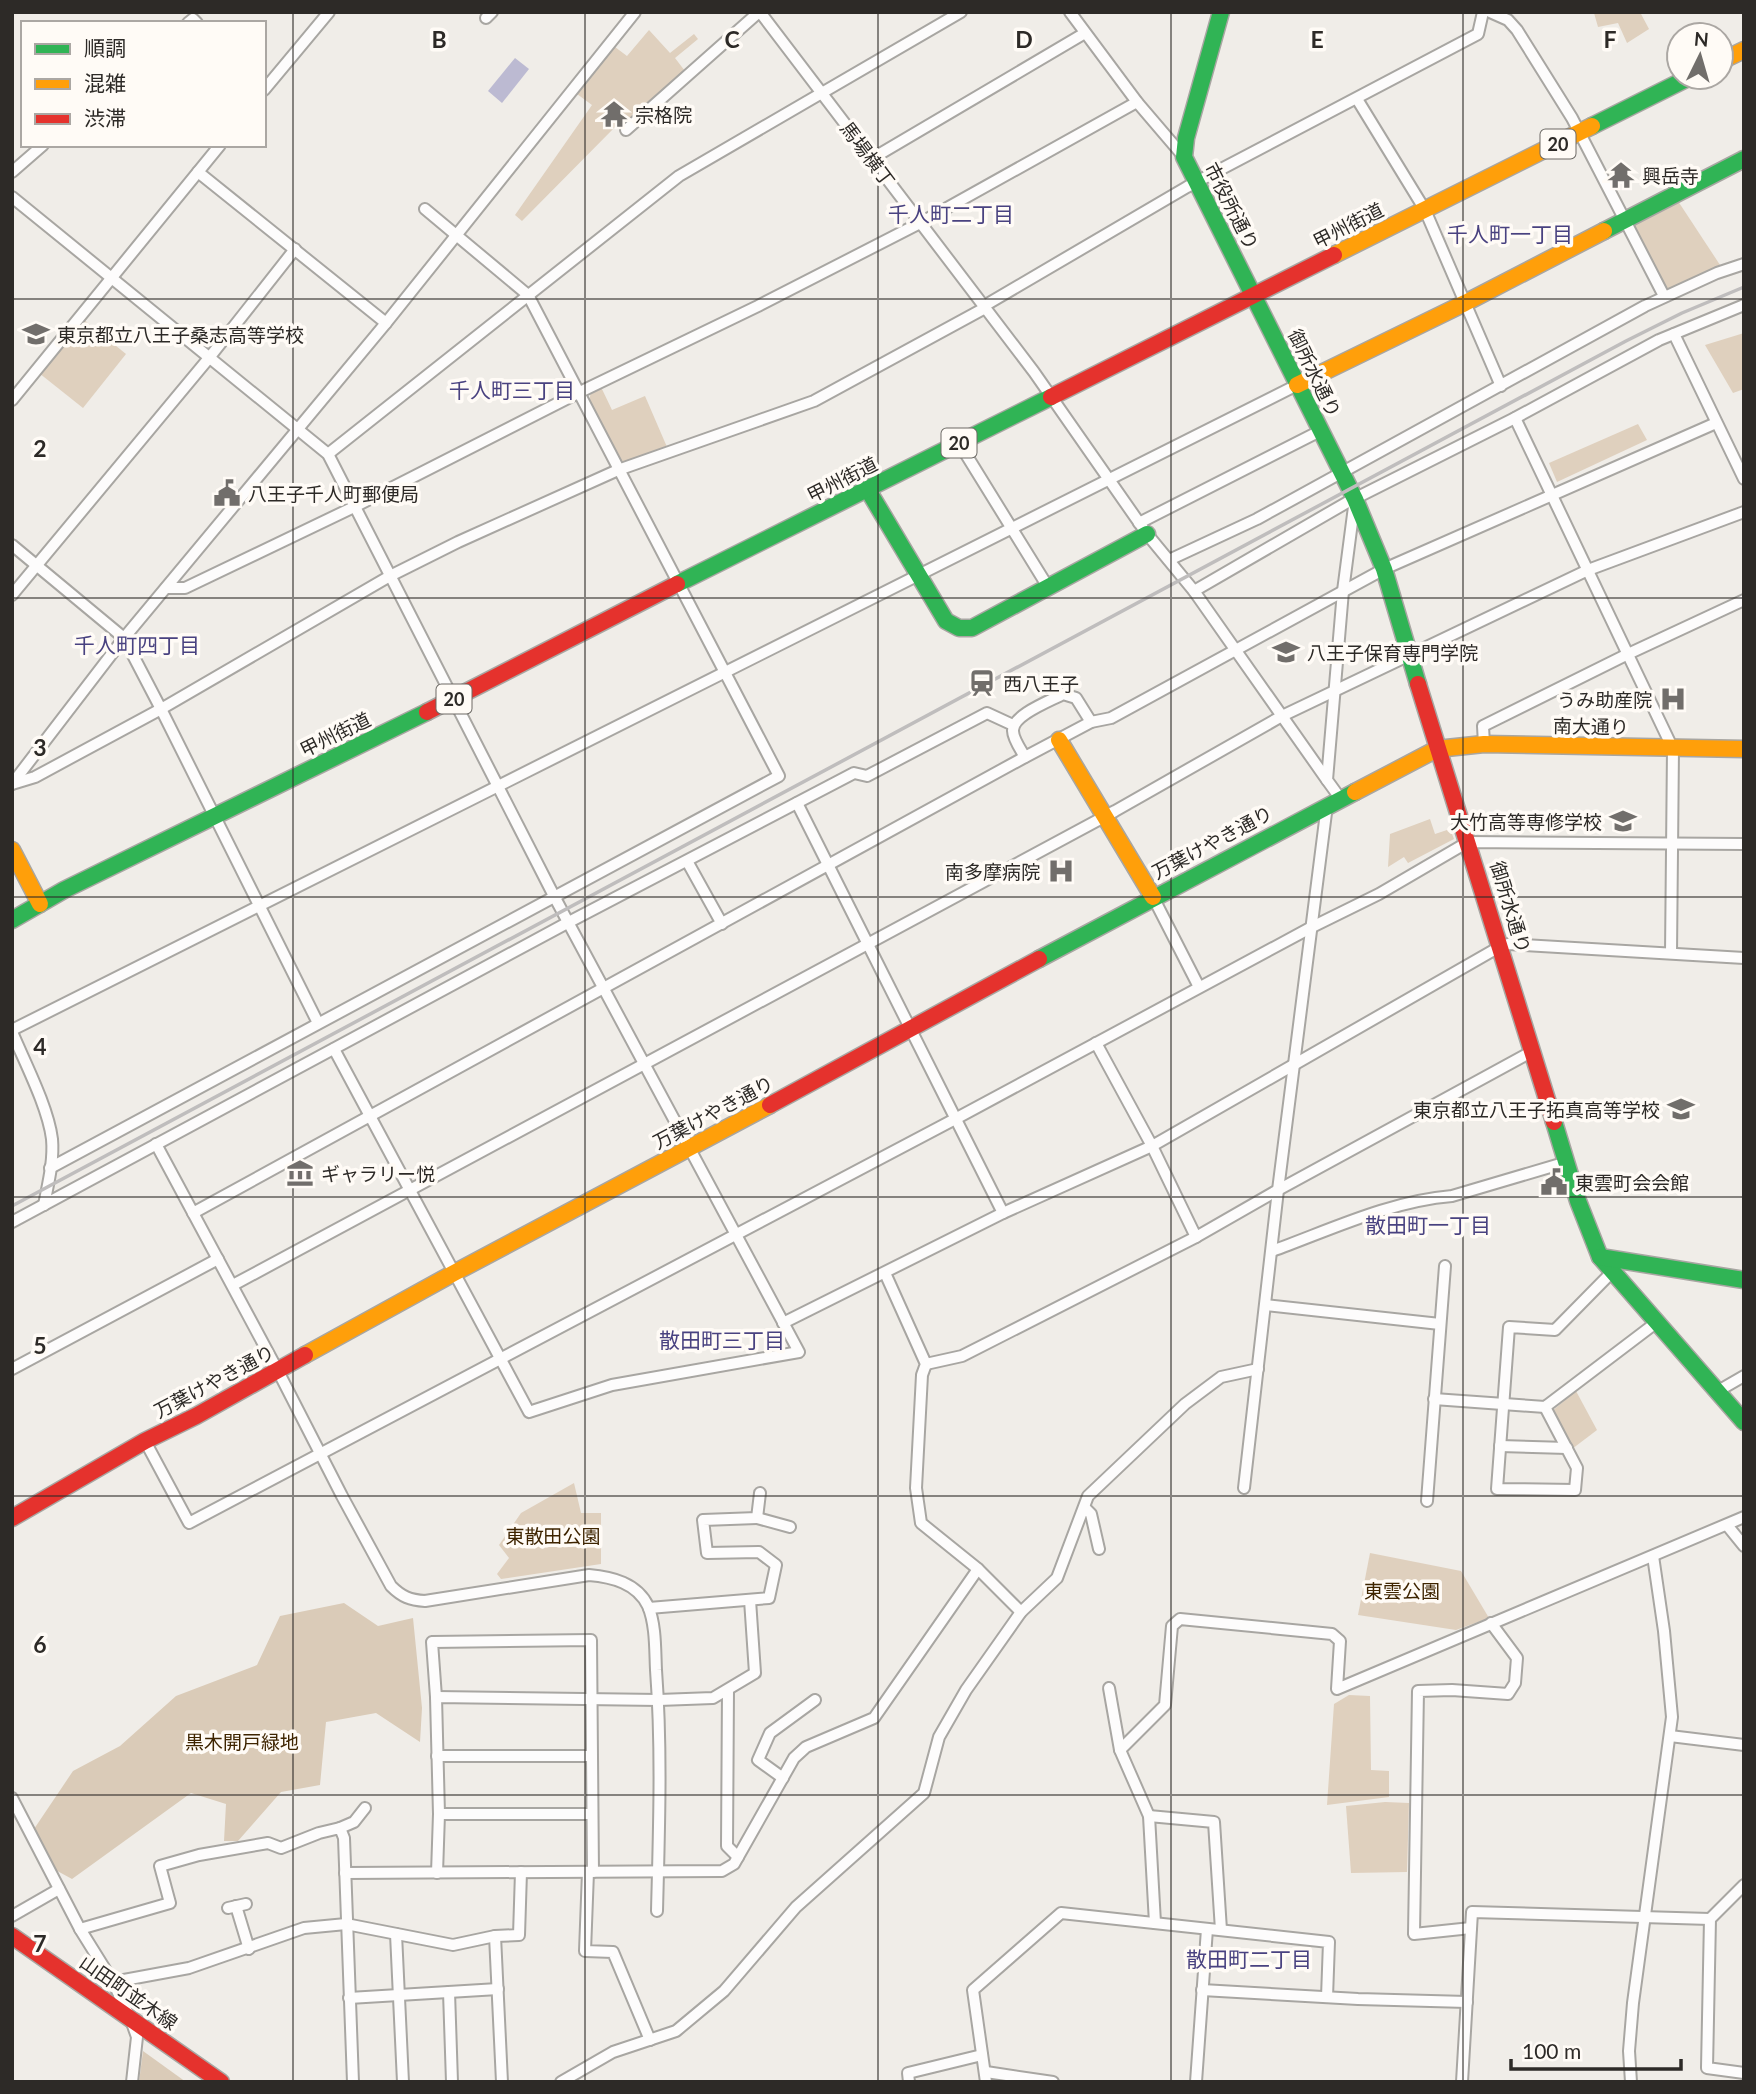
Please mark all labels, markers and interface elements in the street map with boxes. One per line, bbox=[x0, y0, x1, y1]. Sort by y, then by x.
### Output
legend bbox=[21, 21, 266, 147]
north arrow bbox=[1665, 21, 1735, 91]
text: B bbox=[431, 25, 447, 53]
text: C bbox=[724, 25, 740, 53]
text: D bbox=[1015, 25, 1033, 53]
text: E bbox=[1310, 25, 1324, 53]
text: F bbox=[1603, 25, 1617, 53]
text: N bbox=[1693, 26, 1710, 51]
text: 順調 bbox=[84, 35, 126, 60]
text: 混雑 bbox=[84, 70, 126, 95]
temple icon: 宗格院 bbox=[599, 99, 629, 129]
place label: 宗格院 bbox=[635, 103, 692, 126]
text: 渋滞 bbox=[84, 105, 126, 130]
street label: 馬場横丁 bbox=[836, 117, 900, 191]
road number: 20 bbox=[1540, 130, 1576, 159]
street label: 市役所通り bbox=[1200, 158, 1264, 254]
temple icon: 興岳寺 bbox=[1606, 160, 1636, 190]
place label: 興岳寺 bbox=[1642, 164, 1699, 187]
street label: 甲州街道 bbox=[1309, 197, 1387, 253]
district label: 千人町二丁目 bbox=[888, 201, 1014, 226]
district label: 千人町一丁目 bbox=[1447, 221, 1573, 246]
school or university icon: 東京都立八王子桑志高等学校 bbox=[21, 319, 51, 349]
place label: 東京都立八王子桑志高等学校 bbox=[57, 323, 304, 346]
street label: 御所水通り bbox=[1284, 325, 1346, 421]
district label: 千人町三丁目 bbox=[449, 377, 575, 402]
road number: 20 bbox=[942, 428, 976, 458]
text: 2 bbox=[33, 434, 47, 462]
street label: 甲州街道 bbox=[803, 451, 881, 507]
public building icon: 八王子千人町郵便局 bbox=[212, 478, 242, 508]
place label: 八王子千人町郵便局 bbox=[248, 482, 419, 505]
district label: 千人町四丁目 bbox=[74, 632, 200, 657]
school or university icon: 八王子保育専門学院 bbox=[1271, 637, 1301, 667]
place label: 八王子保育専門学院 bbox=[1307, 641, 1478, 664]
station icon: 西八王子 bbox=[967, 668, 997, 698]
place label: 西八王子 bbox=[1003, 672, 1079, 695]
road number: 20 bbox=[436, 684, 472, 714]
hospital icon: うみ助産院 bbox=[1658, 684, 1688, 714]
place label: うみ助産院 bbox=[1557, 688, 1652, 711]
street label: 甲州街道 bbox=[296, 707, 374, 761]
street label: 南大通り bbox=[1553, 714, 1629, 738]
text: 3 bbox=[33, 733, 47, 761]
street label: 万葉けやき通り bbox=[1148, 801, 1276, 883]
school or university icon: 大竹高等専修学校 bbox=[1608, 806, 1638, 836]
place label: 大竹高等専修学校 bbox=[1450, 810, 1602, 833]
hospital icon: 南多摩病院 bbox=[1046, 856, 1076, 886]
street label: 御所水通り bbox=[1486, 858, 1536, 956]
place label: 南多摩病院 bbox=[945, 860, 1040, 883]
text: 4 bbox=[33, 1032, 47, 1060]
street label: 万葉けやき通り bbox=[649, 1071, 777, 1153]
school or university icon: 東京都立八王子拓真高等学校 bbox=[1666, 1094, 1696, 1124]
place label: 東京都立八王子拓真高等学校 bbox=[1413, 1098, 1660, 1121]
museum icon: ギャラリー悦 bbox=[285, 1158, 315, 1188]
place label: ギャラリー悦 bbox=[321, 1162, 435, 1185]
public building icon: 東雲町会会館 bbox=[1539, 1167, 1569, 1197]
place label: 東雲町会会館 bbox=[1575, 1171, 1689, 1194]
district label: 散田町一丁目 bbox=[1365, 1212, 1491, 1237]
district label: 散田町三丁目 bbox=[659, 1327, 785, 1352]
text: 5 bbox=[33, 1331, 47, 1359]
street label: 万葉けやき通り bbox=[150, 1340, 278, 1422]
park label: 東散田公園 bbox=[505, 1524, 601, 1547]
park label: 東雲公園 bbox=[1364, 1579, 1440, 1602]
text: 6 bbox=[33, 1630, 47, 1658]
park label: 黒木開戸緑地 bbox=[185, 1730, 299, 1753]
text: 7 bbox=[33, 1929, 47, 1957]
district label: 散田町二丁目 bbox=[1186, 1946, 1312, 1971]
street label: 山田町並木線 bbox=[76, 1950, 182, 2034]
scale bar bbox=[1511, 2028, 1681, 2072]
text: 100 m bbox=[1522, 2038, 1581, 2063]

